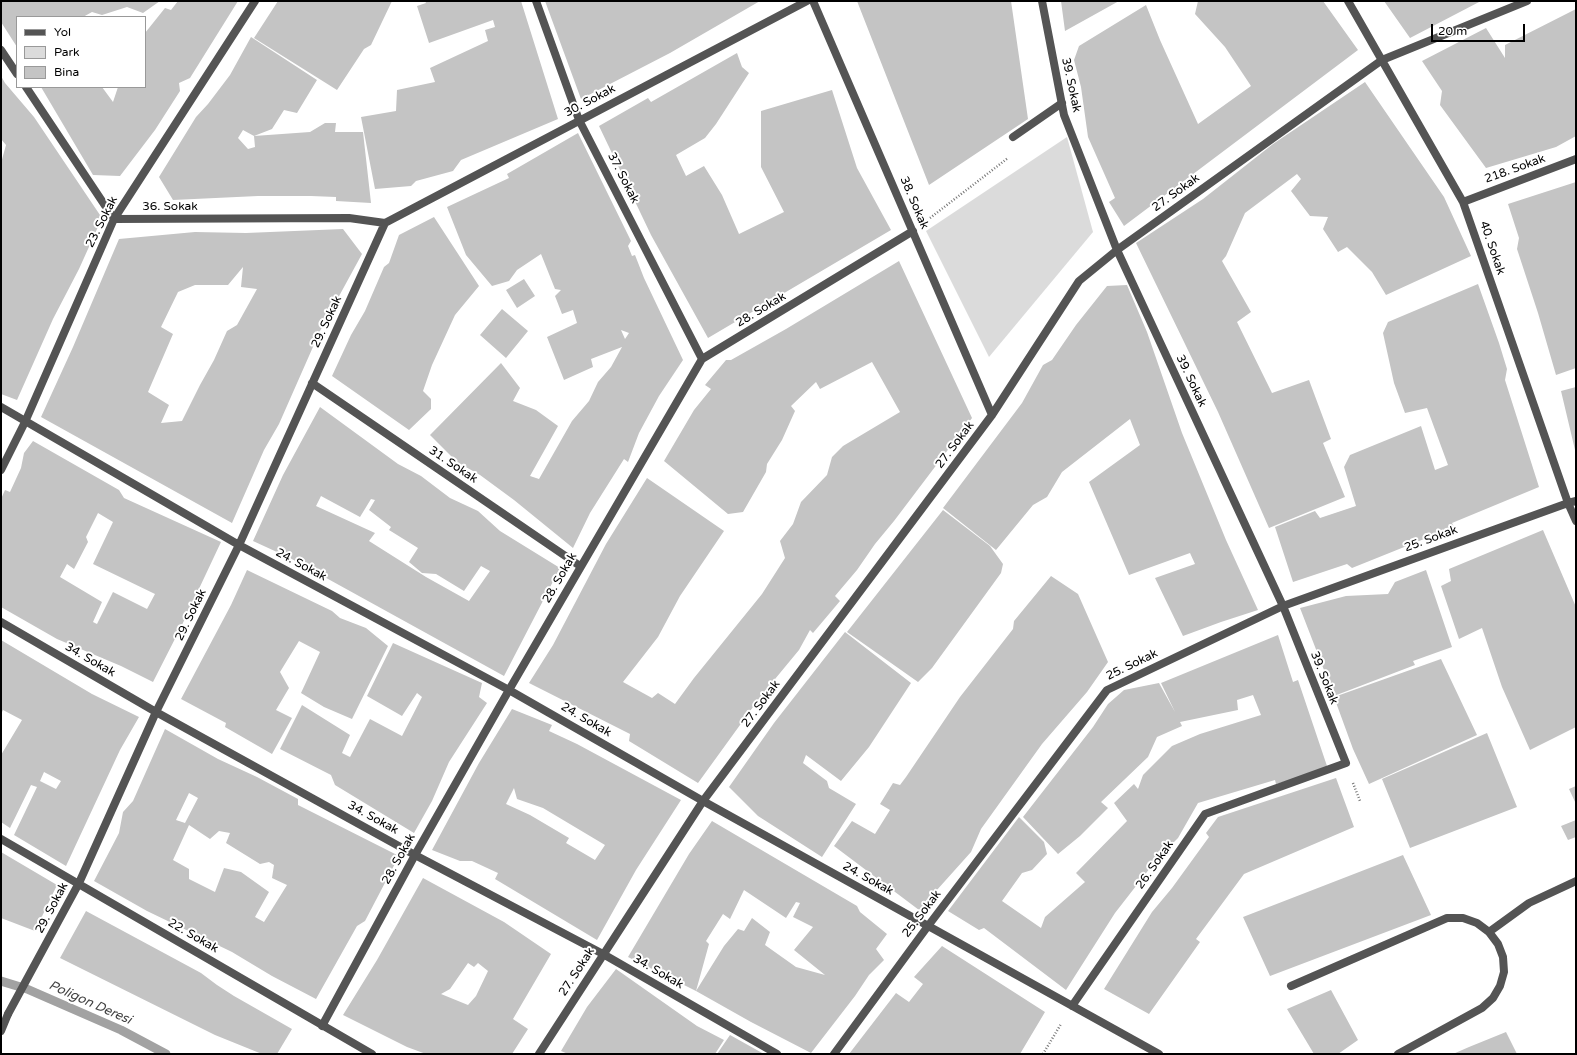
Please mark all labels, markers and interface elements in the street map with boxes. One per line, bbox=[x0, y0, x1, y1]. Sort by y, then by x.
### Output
legend bbox=[16, 16, 146, 88]
scale bar bbox=[1433, 16, 1527, 42]
text: 20 m bbox=[1438, 24, 1467, 38]
text: Yol bbox=[54, 25, 71, 39]
text: Park bbox=[54, 45, 80, 59]
street label: 39. Sokak bbox=[1058, 56, 1084, 114]
text: Bina bbox=[54, 65, 79, 79]
street label: 30. Sokak bbox=[562, 82, 618, 120]
street label: 37. Sokak bbox=[604, 150, 642, 206]
street label: 218. Sokak bbox=[1483, 151, 1547, 187]
street label: 27. Sokak bbox=[1149, 171, 1203, 215]
street label: 38. Sokak bbox=[896, 175, 932, 231]
street label: 23. Sokak bbox=[83, 194, 121, 250]
street label: 36. Sokak bbox=[142, 200, 198, 214]
street label: 40. Sokak bbox=[1476, 219, 1508, 277]
street label: 28. Sokak bbox=[733, 289, 789, 331]
street label: 29. Sokak bbox=[309, 294, 345, 350]
street label: 39. Sokak bbox=[1173, 353, 1209, 409]
street label: 27. Sokak bbox=[933, 419, 977, 471]
street label: 31. Sokak bbox=[426, 443, 480, 487]
street label: 25. Sokak bbox=[1402, 523, 1460, 555]
street label: 24. Sokak bbox=[273, 546, 329, 584]
street label: 28. Sokak bbox=[540, 550, 580, 606]
street label: 29. Sokak bbox=[172, 587, 210, 643]
street label: 34. Sokak bbox=[62, 640, 118, 680]
street label: 25. Sokak bbox=[1104, 646, 1160, 684]
street label: 39. Sokak bbox=[1307, 649, 1341, 707]
street label: 27. Sokak bbox=[739, 678, 783, 730]
street label: 24. Sokak bbox=[558, 700, 614, 740]
street label: 34. Sokak bbox=[345, 798, 401, 838]
street label: 28. Sokak bbox=[379, 831, 419, 887]
street label: 26. Sokak bbox=[1133, 838, 1177, 892]
street label: 24. Sokak bbox=[840, 859, 896, 899]
street label: 29. Sokak bbox=[33, 880, 71, 936]
street label: 25. Sokak bbox=[900, 887, 944, 941]
street label: 22. Sokak bbox=[165, 916, 221, 956]
street label: 27. Sokak bbox=[556, 945, 598, 999]
street label: 34. Sokak bbox=[630, 952, 686, 992]
water label: Poligon Deresi bbox=[46, 978, 134, 1028]

